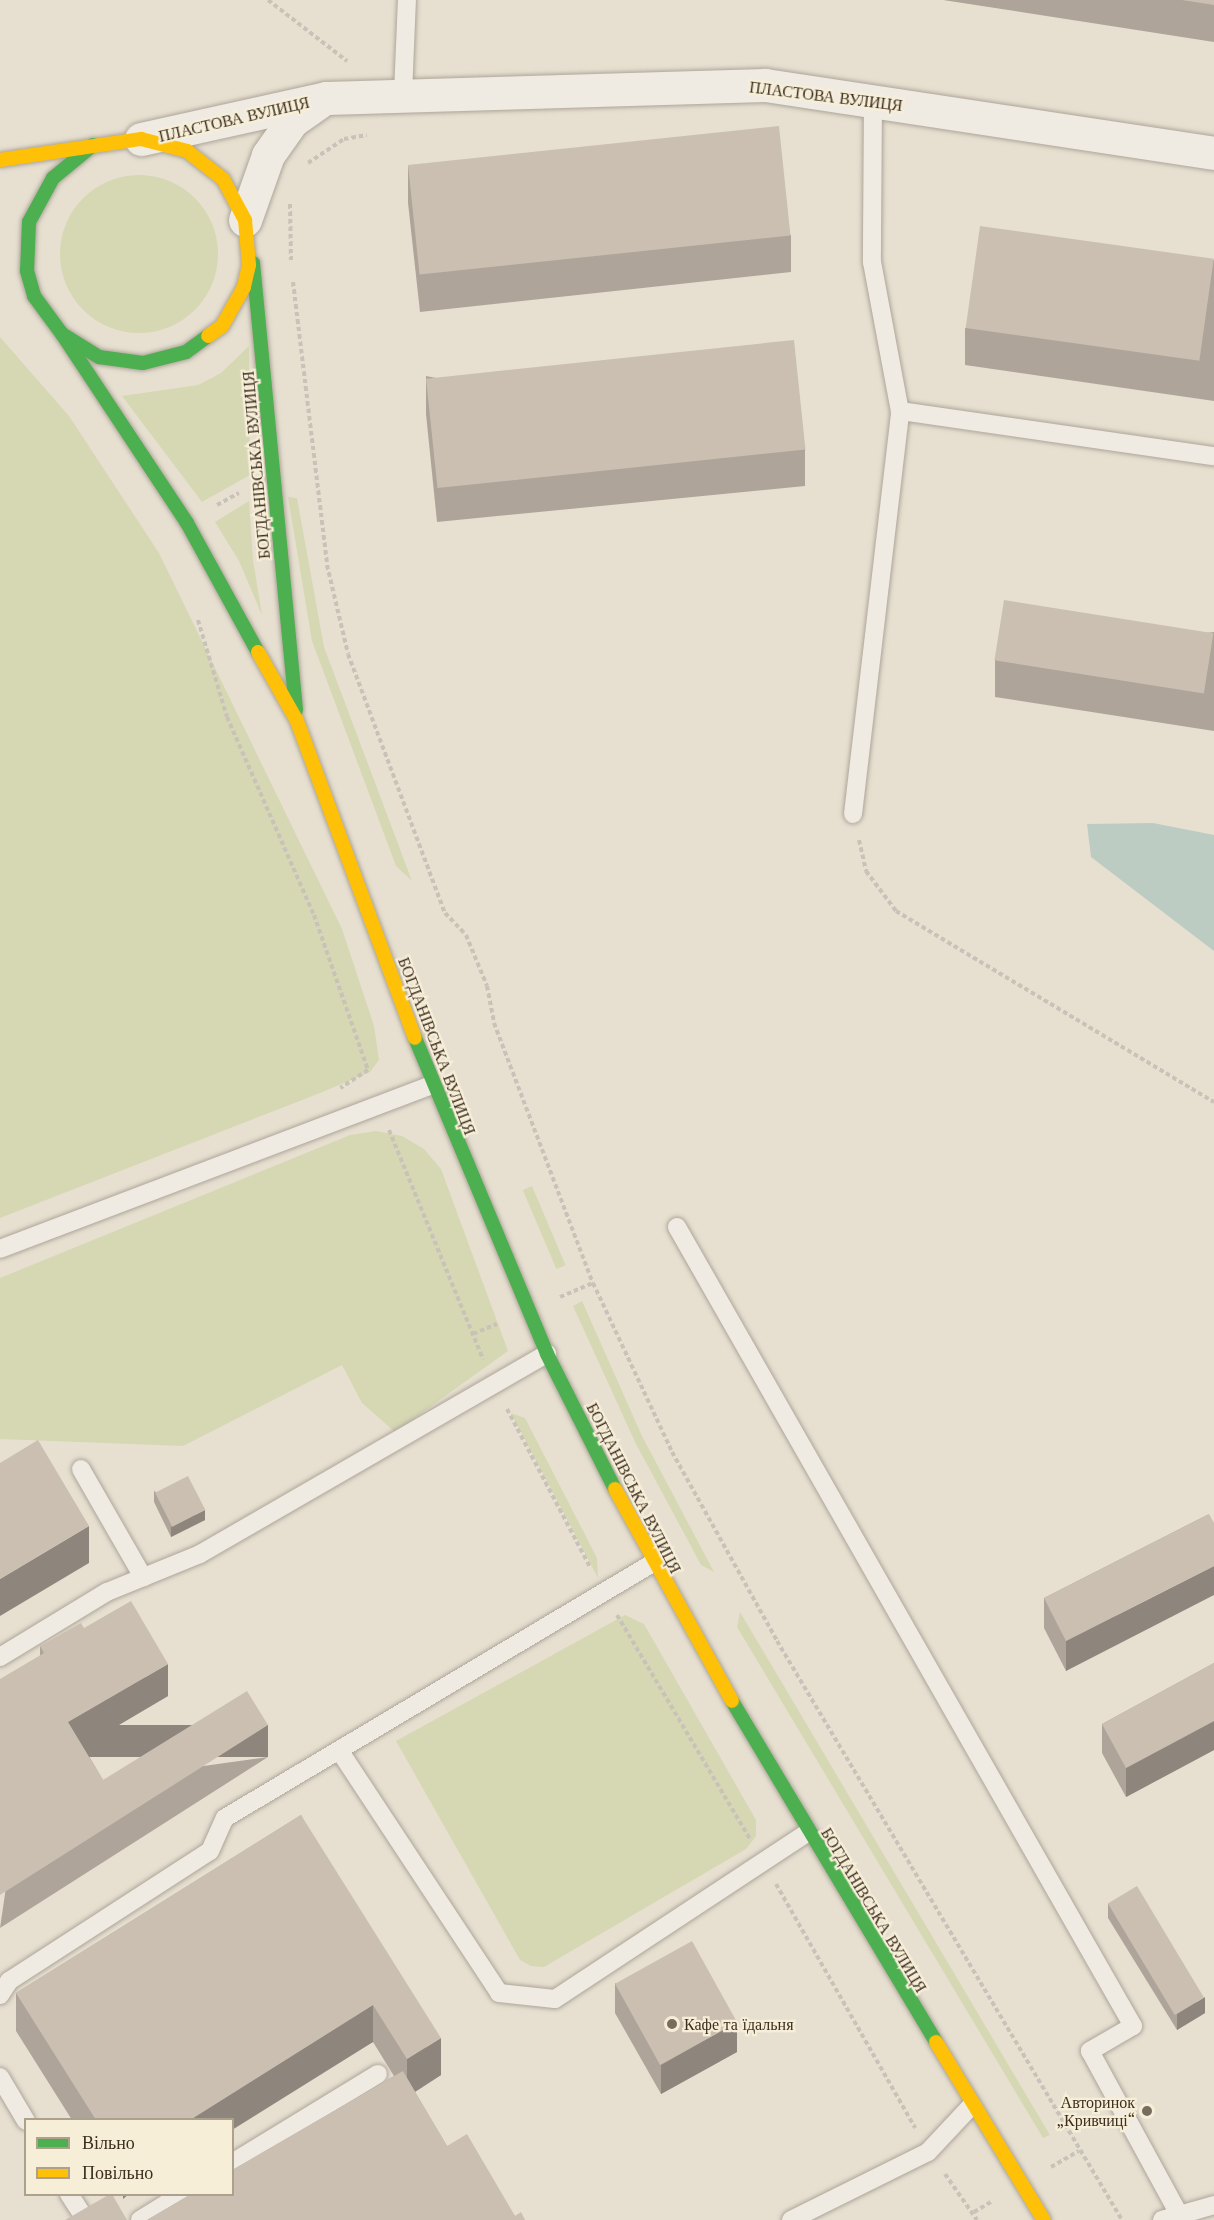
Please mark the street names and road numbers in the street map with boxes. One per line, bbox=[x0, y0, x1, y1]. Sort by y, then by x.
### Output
street label: ПЛАСТОВА ВУЛИЦЯ bbox=[748, 77, 904, 115]
street label: ПЛАСТОВА ВУЛИЦЯ bbox=[157, 92, 311, 146]
street label: БОГДАНІВСЬКА ВУЛИЦЯ bbox=[238, 370, 274, 560]
street label: БОГДАНІВСЬКА ВУЛИЦЯ bbox=[394, 954, 480, 1138]
street label: БОГДАНІВСЬКА ВУЛИЦЯ bbox=[583, 1400, 685, 1576]
street label: БОГДАНІВСЬКА ВУЛИЦЯ bbox=[817, 1824, 931, 1996]

